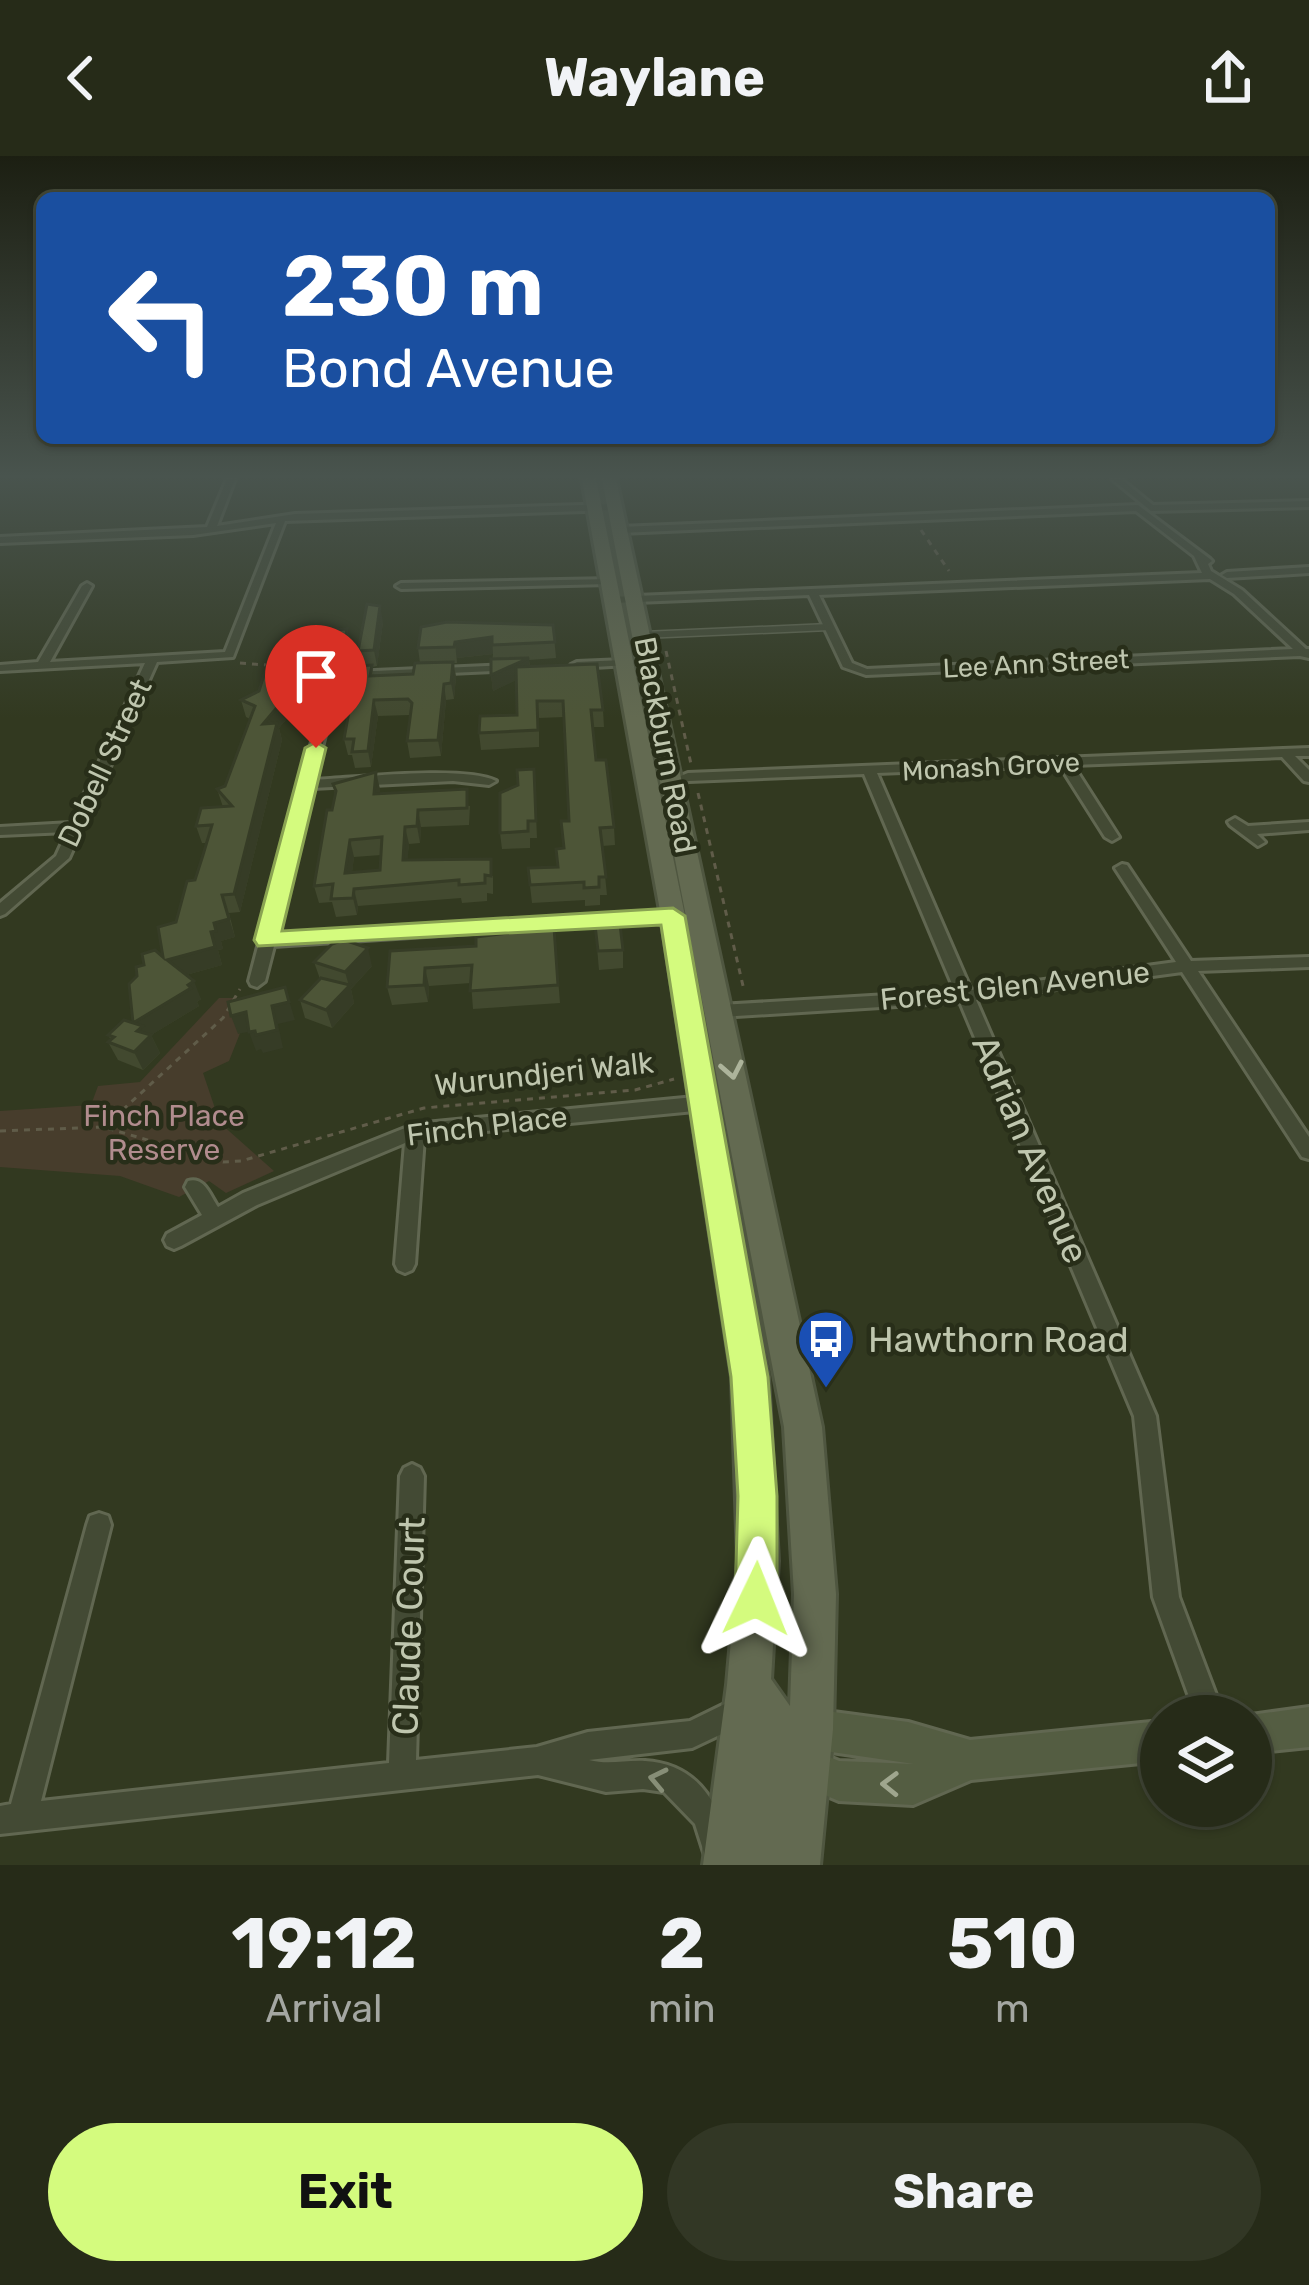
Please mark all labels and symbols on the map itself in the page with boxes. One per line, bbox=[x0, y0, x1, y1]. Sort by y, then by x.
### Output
pin bbox=[265, 625, 367, 748]
street label: Blackburn Road bbox=[626, 634, 704, 856]
street label: Lee Ann Street bbox=[942, 643, 1130, 685]
street label: Dobell Street bbox=[50, 673, 160, 853]
street label: Monash Grove bbox=[901, 746, 1081, 788]
street label: Forest Glen Avenue bbox=[878, 954, 1152, 1018]
street label: Adrian Avenue bbox=[963, 1029, 1098, 1270]
street label: Wurundjeri Walk bbox=[433, 1045, 656, 1103]
one-way arrow bbox=[719, 1060, 744, 1080]
park label: Finch Place Reserve bbox=[83, 1098, 245, 1168]
street label: Finch Place bbox=[405, 1098, 569, 1154]
bus stop icon: Hawthorn Road bbox=[795, 1308, 857, 1390]
place label: Hawthorn Road bbox=[868, 1318, 1129, 1361]
street label: Claude Court bbox=[383, 1516, 434, 1736]
position arrow bbox=[693, 1536, 819, 1662]
one-way arrow bbox=[648, 1768, 669, 1793]
one-way arrow bbox=[880, 1772, 899, 1798]

